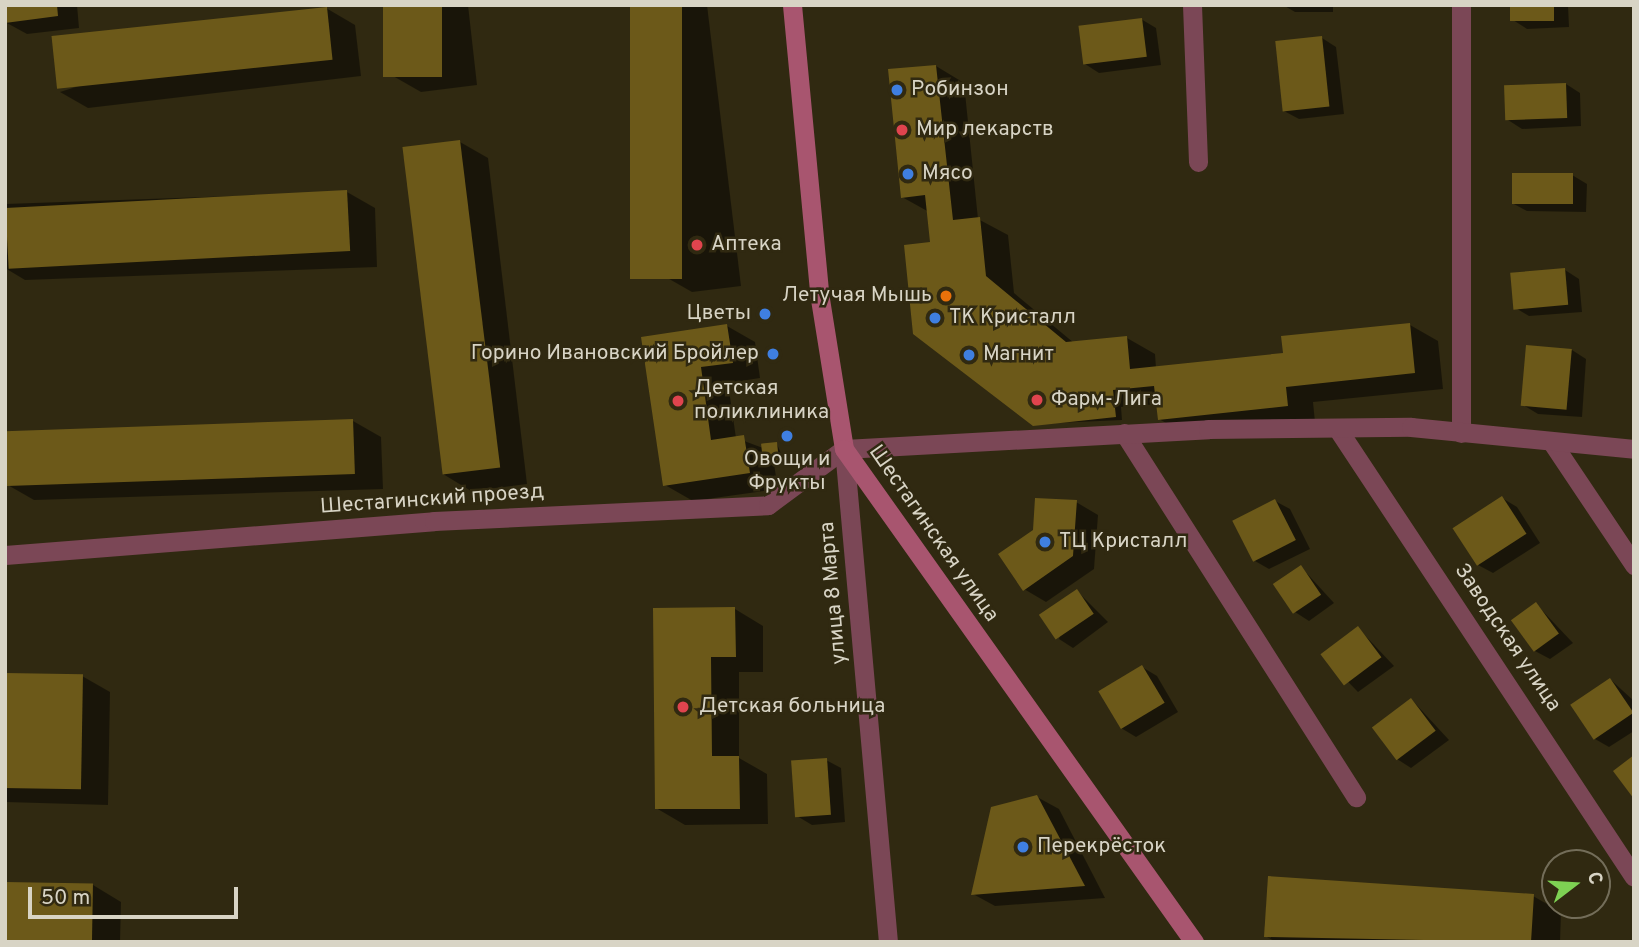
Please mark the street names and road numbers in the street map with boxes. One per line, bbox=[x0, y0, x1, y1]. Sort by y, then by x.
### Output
street label: Шестагинская улица bbox=[862, 441, 1004, 627]
street label: Шестагинский проезд bbox=[319, 480, 545, 520]
street label: улица 8 Марта bbox=[815, 521, 853, 665]
street label: Заводская улица bbox=[1448, 559, 1566, 717]

